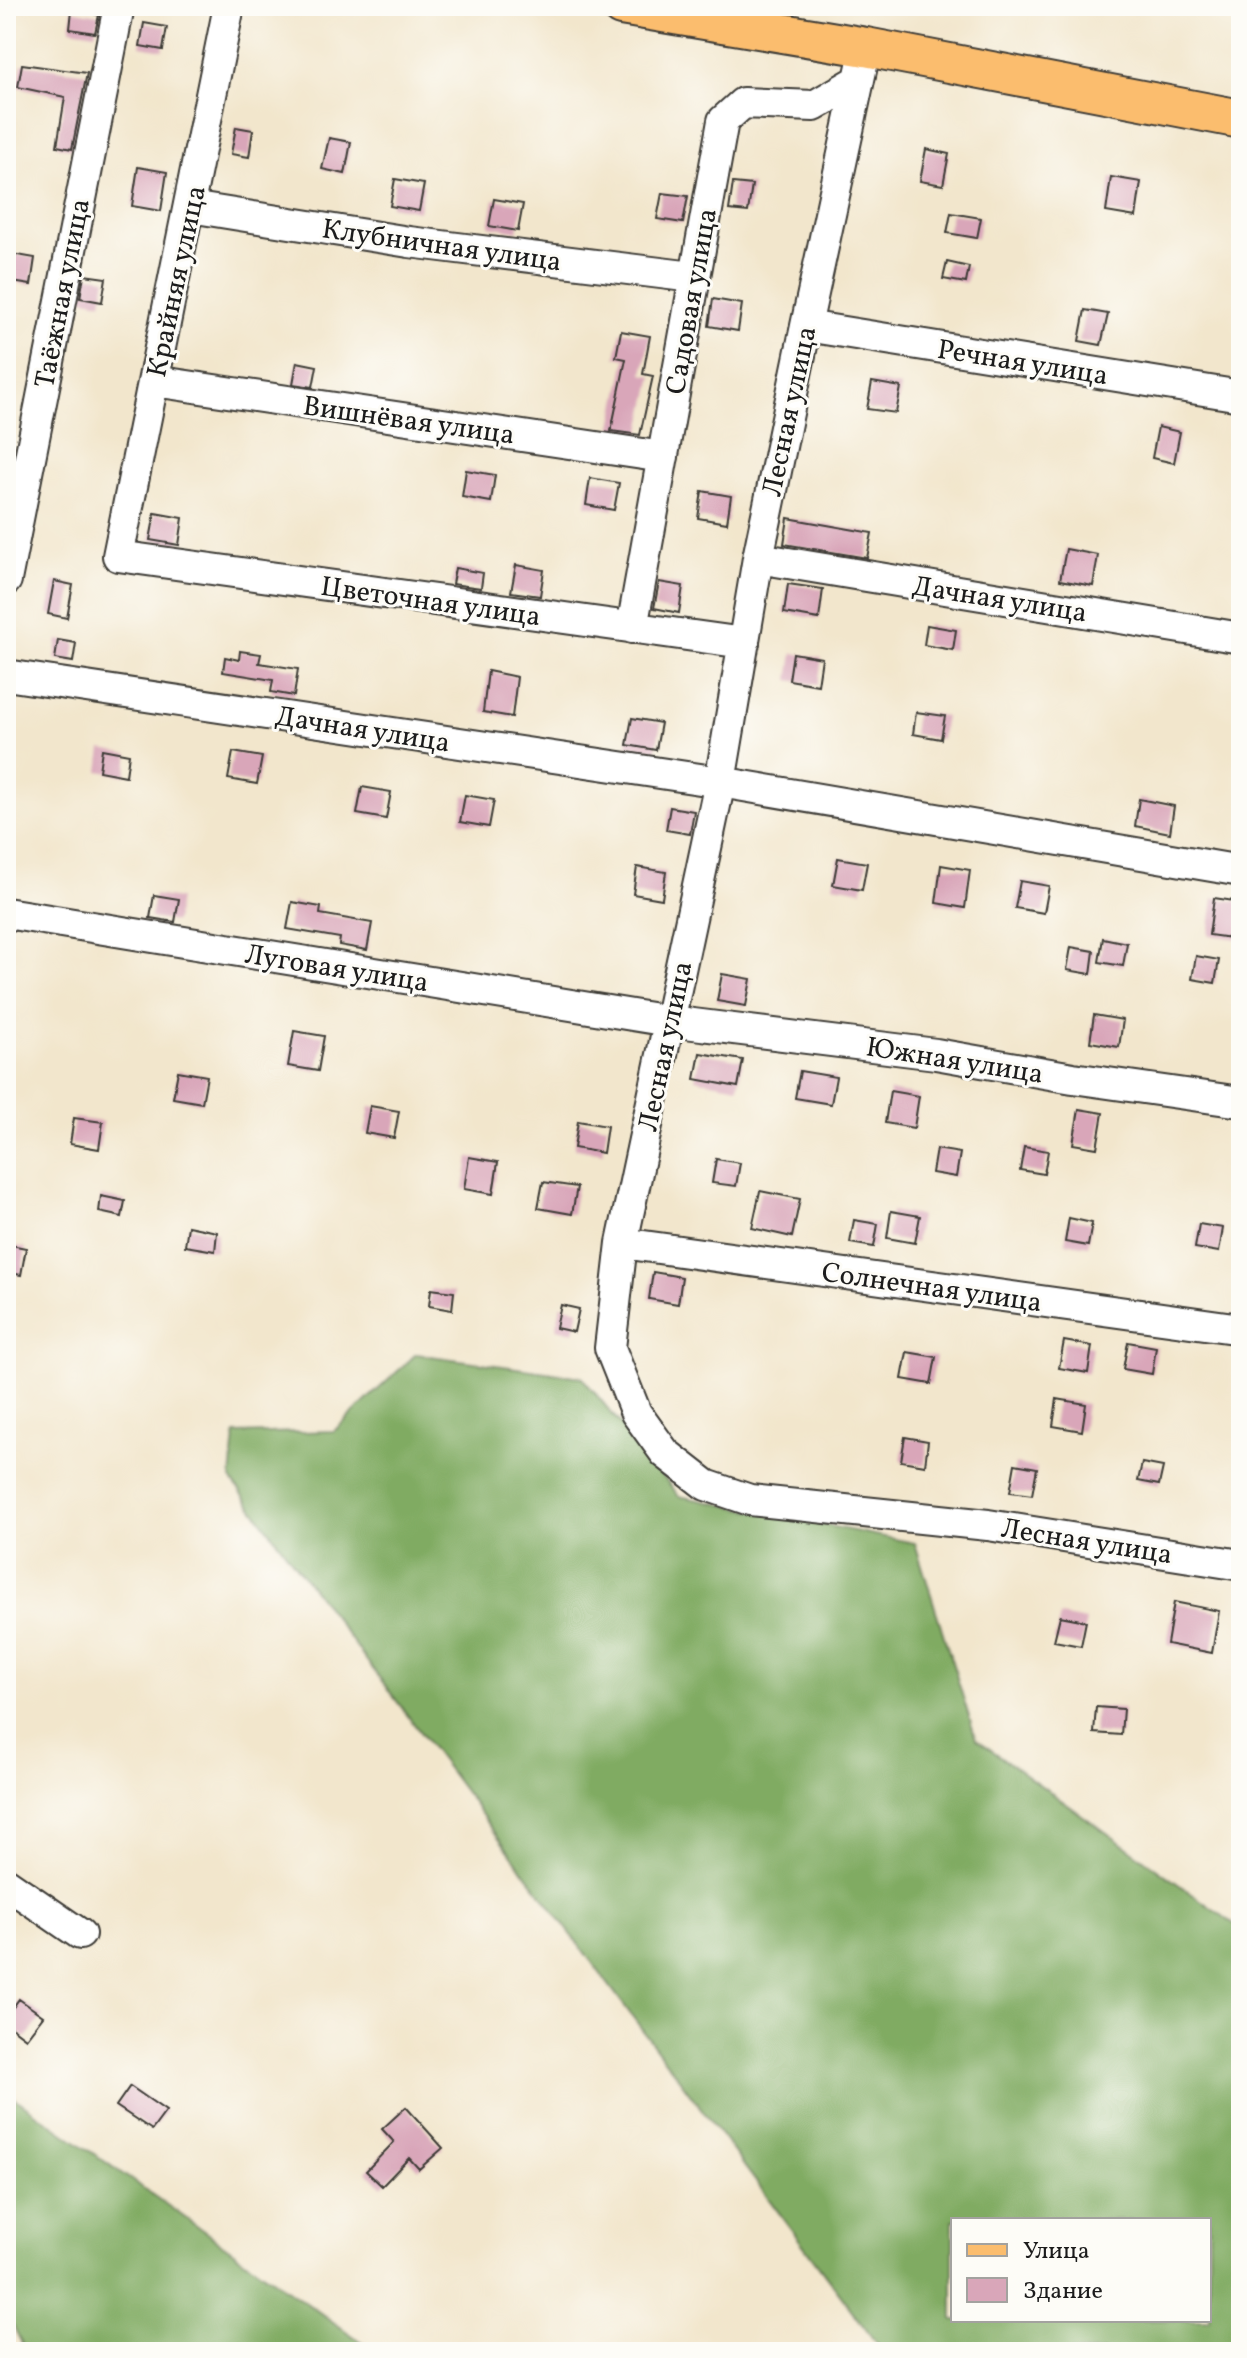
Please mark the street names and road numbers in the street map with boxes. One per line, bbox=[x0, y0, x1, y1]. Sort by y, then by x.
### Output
street label: Крайняя улица bbox=[138, 182, 217, 381]
street label: Таёжная улица bbox=[26, 195, 101, 392]
street label: Садовая улица bbox=[657, 205, 728, 398]
street label: Клубничная улица bbox=[319, 210, 564, 283]
street label: Лесная улица bbox=[753, 323, 828, 500]
street label: Речная улица bbox=[934, 331, 1111, 396]
street label: Вишнёвая улица bbox=[300, 387, 517, 456]
street label: Дачная улица bbox=[909, 567, 1090, 634]
street label: Цветочная улица bbox=[318, 568, 543, 637]
street label: Дачная улица bbox=[272, 697, 453, 764]
street label: Луговая улица bbox=[242, 936, 431, 1003]
street label: Лесная улица bbox=[629, 958, 704, 1135]
street label: Южная улица bbox=[863, 1028, 1046, 1095]
street label: Солнечная улица bbox=[819, 1254, 1044, 1323]
street label: Лесная улица bbox=[998, 1510, 1175, 1575]

